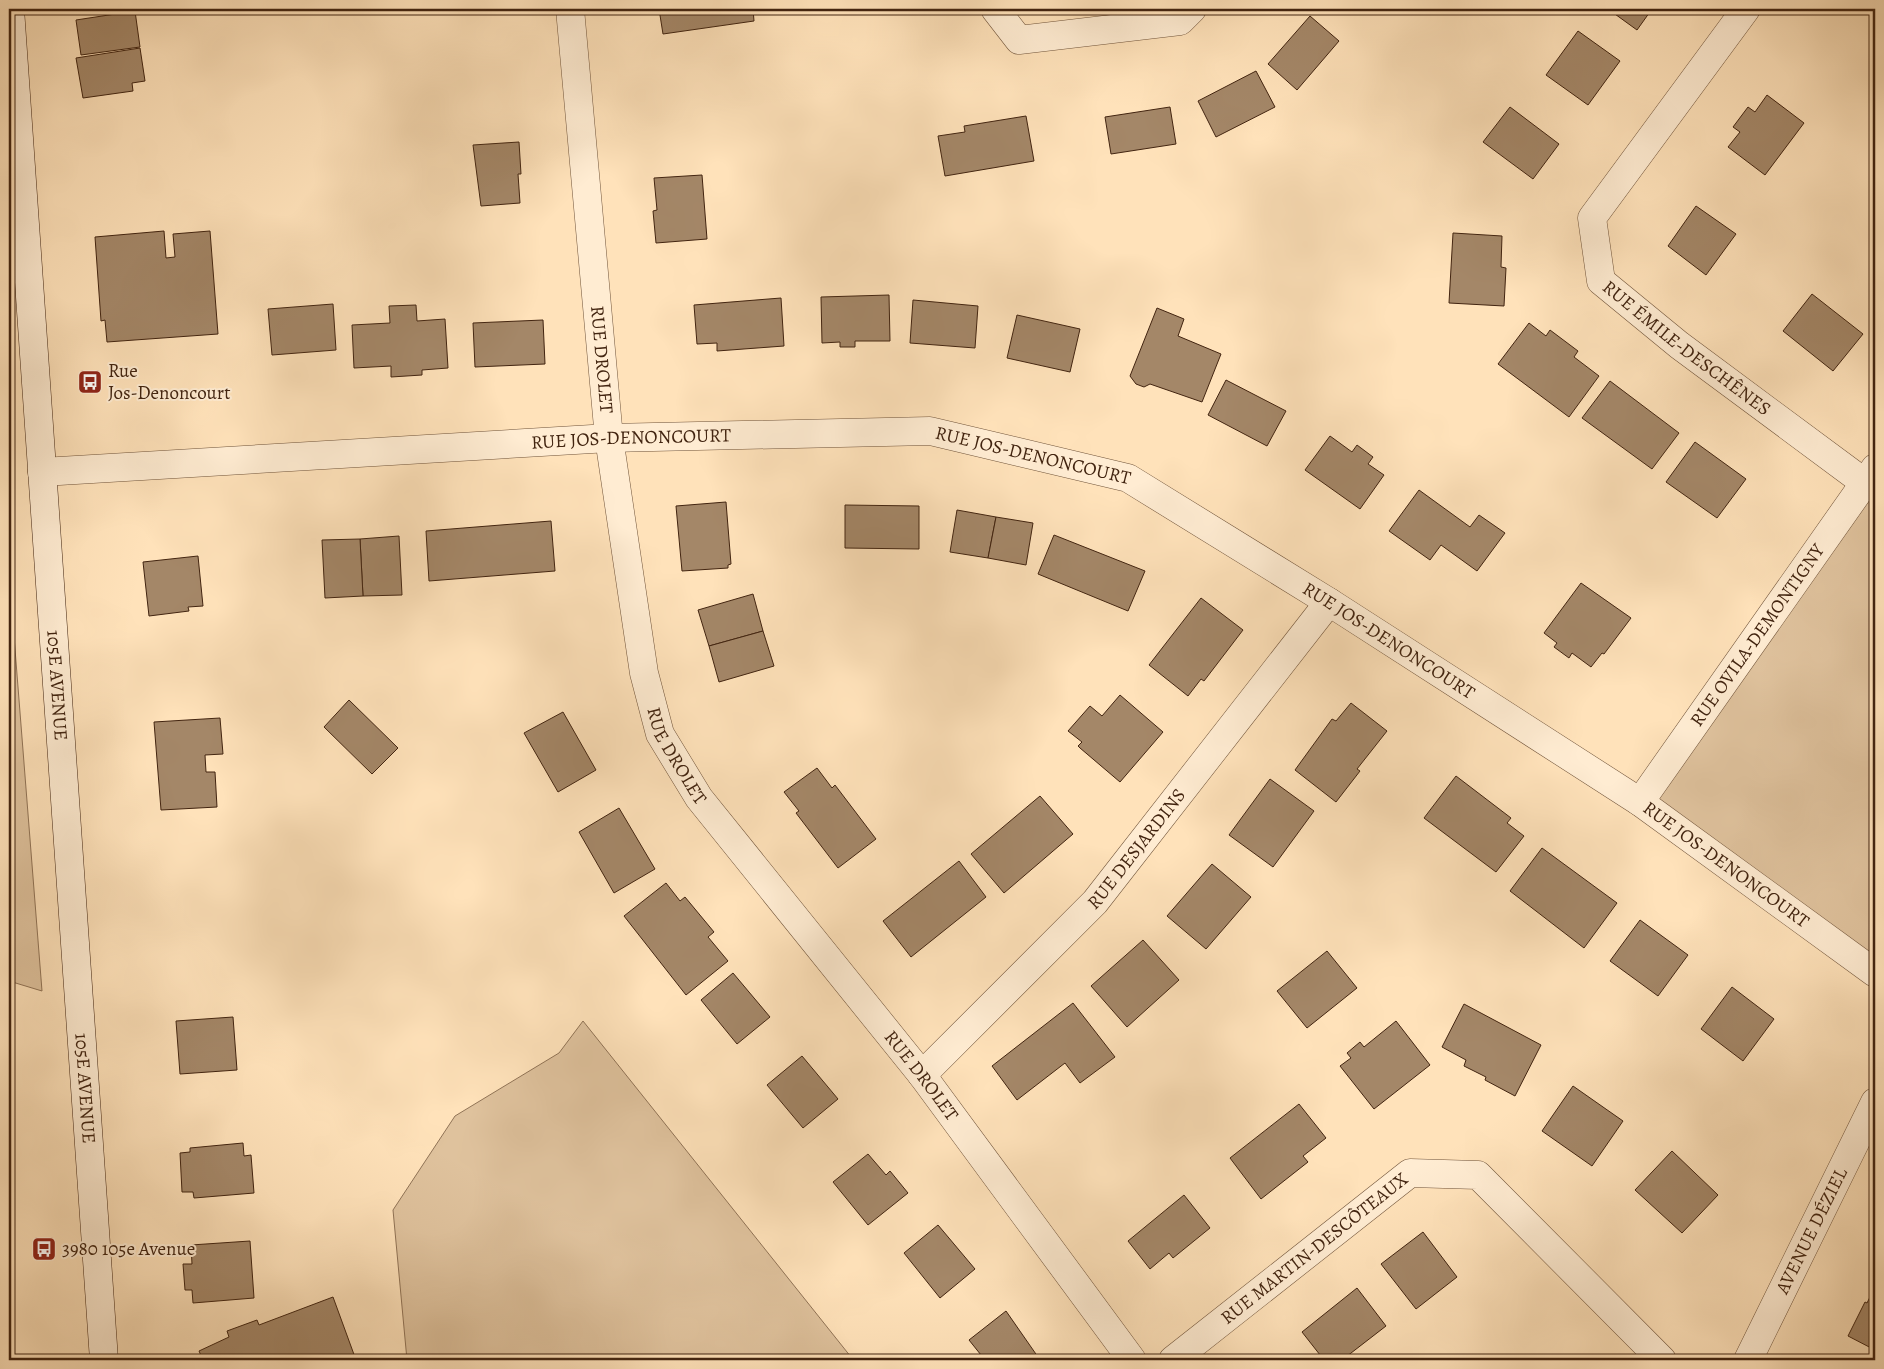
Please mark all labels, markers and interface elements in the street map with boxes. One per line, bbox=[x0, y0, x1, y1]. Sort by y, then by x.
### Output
street label: RUE ÉMILE-DESCHÊNES bbox=[1597, 274, 1776, 422]
street label: RUE DROLET bbox=[584, 305, 620, 415]
place label: Rue Jos-Denoncourt bbox=[108, 358, 230, 406]
bus stop icon: Rue Jos-Denoncourt bbox=[77, 369, 103, 395]
street label: RUE JOS-DENONCOURT bbox=[933, 420, 1134, 491]
street label: RUE JOS-DENONCOURT bbox=[530, 422, 732, 456]
street label: RUE OVILA-DEMONTIGNY bbox=[1684, 538, 1831, 732]
street label: RUE JOS-DENONCOURT bbox=[1298, 576, 1481, 706]
street label: 105E AVENUE bbox=[40, 629, 74, 742]
street label: RUE DROLET bbox=[640, 704, 713, 811]
street label: RUE DESJARDINS bbox=[1082, 783, 1192, 915]
street label: RUE JOS-DENONCOURT bbox=[1638, 795, 1815, 934]
street label: RUE DROLET bbox=[878, 1025, 965, 1127]
street label: 105E AVENUE bbox=[68, 1032, 102, 1145]
street label: AVENUE DÉZIEL bbox=[1769, 1163, 1854, 1299]
street label: RUE MARTIN-DESCÔTEAUX bbox=[1215, 1166, 1414, 1331]
bus stop icon: 3980 105e Avenue bbox=[31, 1236, 57, 1262]
place label: 3980 105e Avenue bbox=[62, 1236, 195, 1262]

